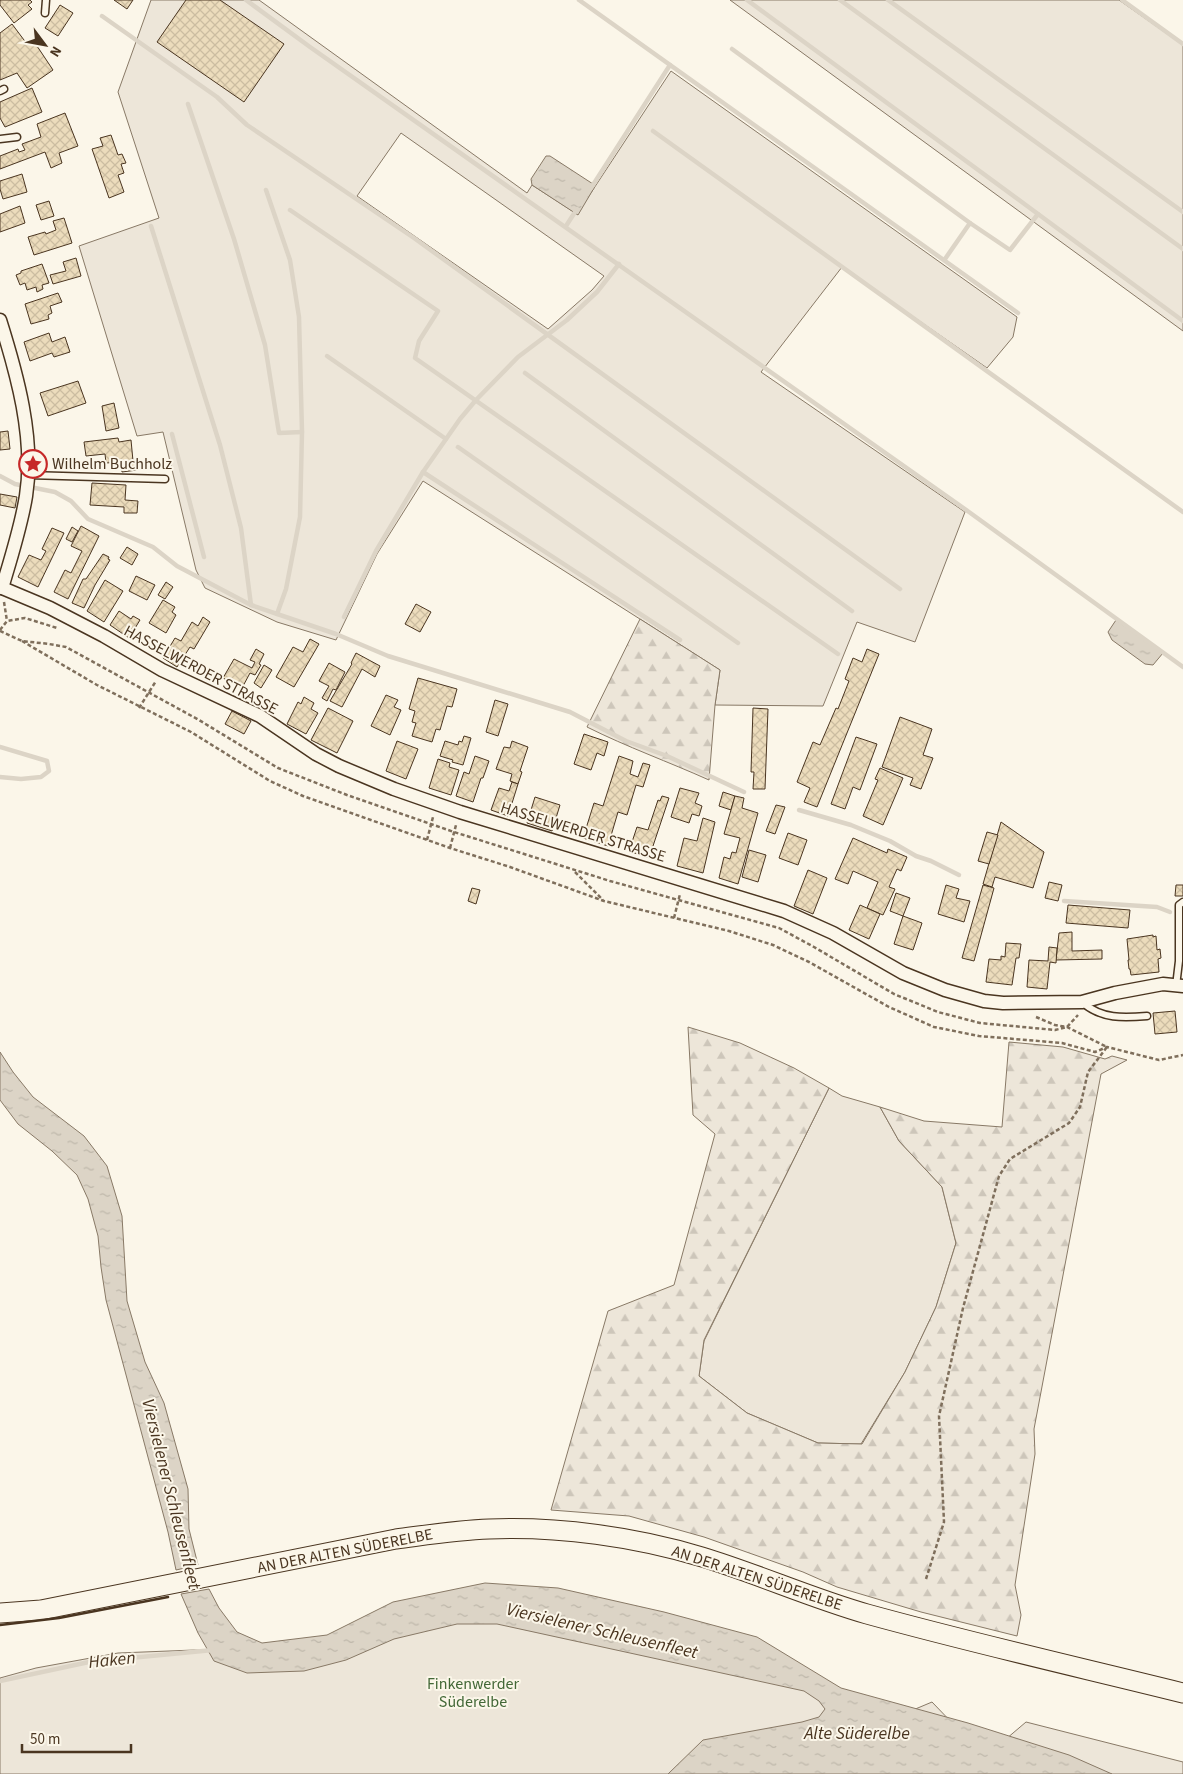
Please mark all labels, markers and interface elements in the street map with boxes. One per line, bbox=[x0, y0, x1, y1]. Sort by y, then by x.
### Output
north arrow bbox=[20, 20, 70, 70]
text: N bbox=[44, 42, 66, 61]
place icon: Wilhelm Buchholz bbox=[18, 449, 48, 479]
place label: Wilhelm Buchholz bbox=[52, 453, 172, 475]
street label: HASSELWERDER STRASSE bbox=[120, 620, 282, 720]
street label: HASSELWERDER STRASSE bbox=[498, 796, 668, 868]
water label: Viersielener Schleusenfleet bbox=[135, 1396, 207, 1593]
street label: AN DER ALTEN SÜDERELBE bbox=[255, 1523, 435, 1579]
street label: AN DER ALTEN SÜDERELBE bbox=[669, 1540, 845, 1616]
water label: Viersielener Schleusenfleet bbox=[504, 1597, 701, 1665]
water label: Haken bbox=[87, 1645, 137, 1675]
park label: Finkenwerder Süderelbe bbox=[427, 1673, 519, 1713]
water label: Alte Süderelbe bbox=[803, 1721, 910, 1746]
scale bar bbox=[22, 1722, 131, 1754]
text: 50 m bbox=[30, 1729, 60, 1750]

